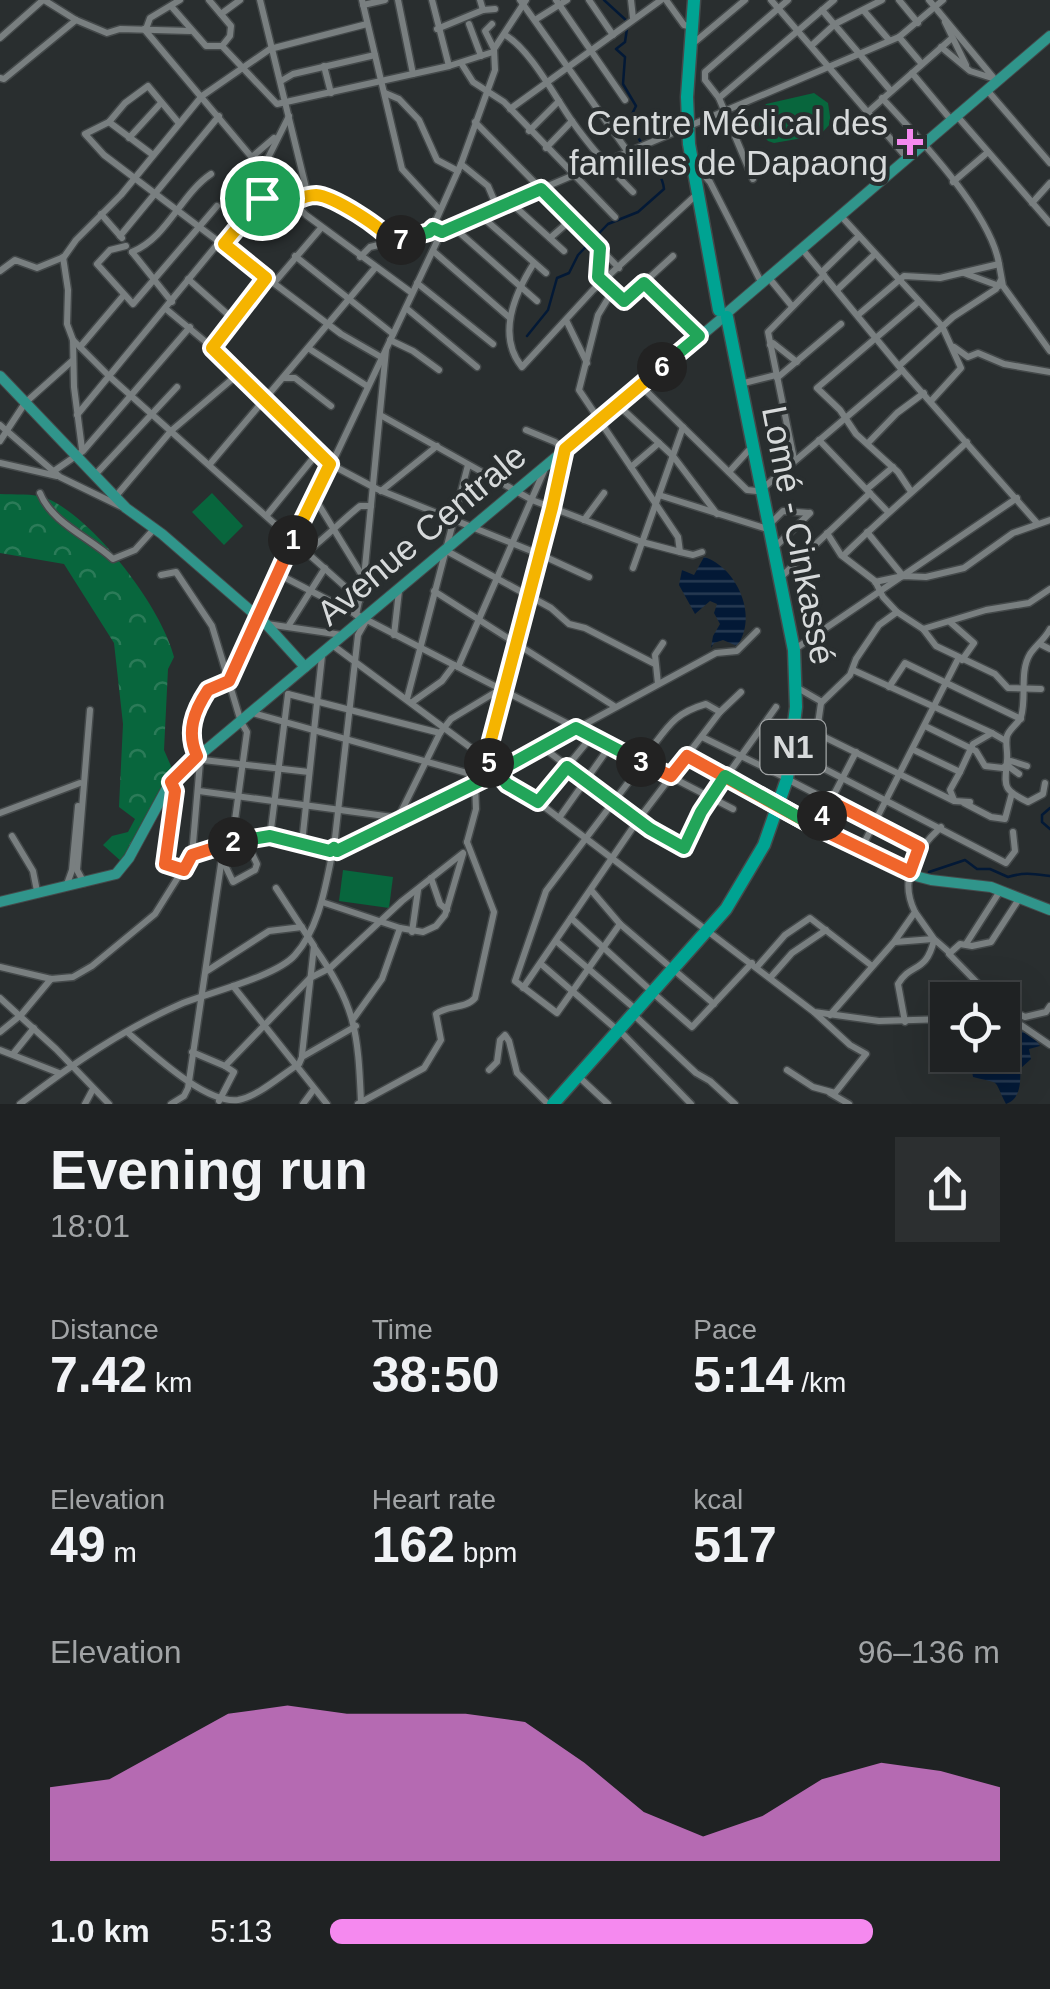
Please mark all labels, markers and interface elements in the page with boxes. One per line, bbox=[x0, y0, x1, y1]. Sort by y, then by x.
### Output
place label: Centre Médical des familles de Dapaong bbox=[569, 103, 888, 182]
marker: Centre Médical des familles de Dapaong bbox=[897, 129, 923, 155]
pin bbox=[220, 156, 305, 241]
icon: arrive bbox=[235, 171, 290, 226]
pin: 7 bbox=[376, 215, 426, 265]
text: 7 bbox=[393, 224, 409, 255]
pin: 6 bbox=[637, 342, 687, 392]
text: 6 bbox=[654, 351, 670, 382]
street label: Lomé - Cinkassé bbox=[755, 402, 843, 668]
street label: Avenue Centrale bbox=[309, 435, 533, 633]
pin: 1 bbox=[268, 515, 318, 565]
text: 1 bbox=[285, 524, 301, 555]
road number: N1 bbox=[760, 720, 826, 774]
pin: 3 bbox=[616, 737, 666, 787]
pin: 5 bbox=[464, 738, 514, 788]
text: 3 bbox=[633, 746, 649, 777]
text: 5 bbox=[481, 747, 497, 778]
pin: 4 bbox=[797, 791, 847, 841]
text: 4 bbox=[814, 800, 830, 831]
pin: 2 bbox=[208, 817, 258, 867]
text: 2 bbox=[225, 826, 241, 857]
map controls bbox=[930, 982, 1020, 1072]
button: locate bbox=[930, 982, 1020, 1072]
button: share bbox=[895, 1137, 1000, 1242]
text: Evening run bbox=[50, 1139, 368, 1201]
text: 18:01 bbox=[50, 1208, 130, 1244]
text: Distance bbox=[50, 1314, 159, 1345]
text: Time bbox=[372, 1314, 433, 1345]
text: Pace bbox=[693, 1314, 757, 1345]
text: 7.42 bbox=[50, 1347, 147, 1403]
text: 38:50 bbox=[372, 1347, 500, 1403]
text: 5:14 bbox=[693, 1347, 793, 1403]
text: km bbox=[147, 1367, 192, 1398]
text: /km bbox=[793, 1367, 846, 1398]
text: Elevation bbox=[50, 1484, 165, 1515]
text: Heart rate bbox=[372, 1484, 496, 1515]
text: kcal bbox=[693, 1484, 743, 1515]
text: 49 bbox=[50, 1517, 106, 1573]
text: 162 bbox=[372, 1517, 455, 1573]
text: 517 bbox=[693, 1517, 777, 1573]
text: m bbox=[106, 1537, 137, 1568]
text: bpm bbox=[455, 1537, 517, 1568]
text: Elevation bbox=[50, 1634, 182, 1670]
text: 96–136 m bbox=[858, 1634, 1000, 1670]
text: 1.0 km bbox=[50, 1913, 150, 1949]
text: 5:13 bbox=[210, 1913, 272, 1949]

